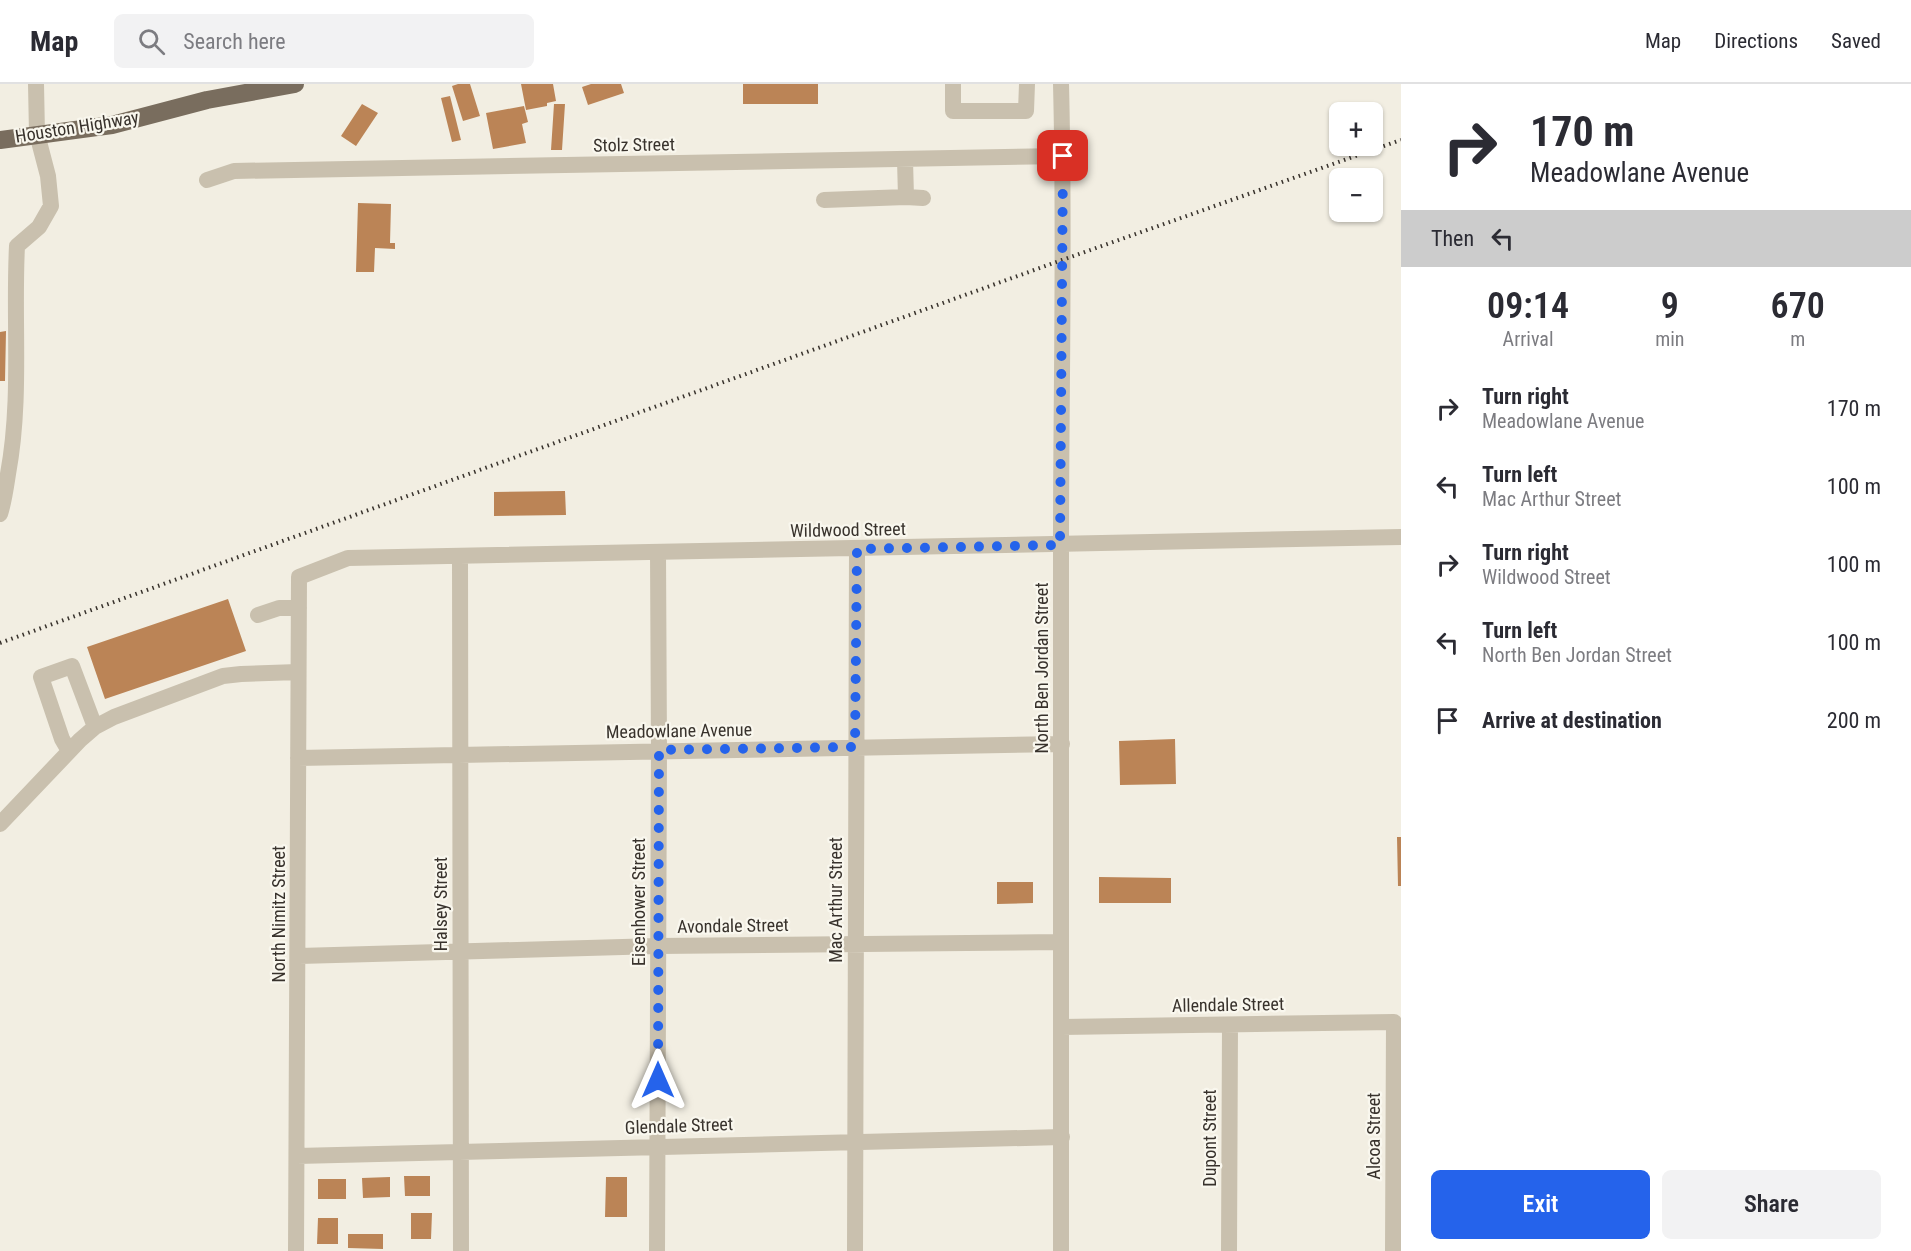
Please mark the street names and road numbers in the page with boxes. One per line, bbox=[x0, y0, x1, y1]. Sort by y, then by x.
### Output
street label: Houston Highway bbox=[14, 106, 141, 147]
street label: Stolz Street bbox=[593, 133, 675, 156]
street label: Wildwood Street bbox=[790, 518, 906, 541]
street label: North Ben Jordan Street bbox=[1031, 582, 1052, 754]
street label: Meadowlane Avenue bbox=[606, 719, 752, 742]
street label: Mac Arthur Street bbox=[825, 837, 846, 963]
street label: Eisenhower Street bbox=[628, 838, 649, 966]
street label: North Nimitz Street bbox=[268, 846, 289, 982]
street label: Halsey Street bbox=[430, 857, 451, 951]
street label: Avondale Street bbox=[677, 914, 789, 937]
street label: Allendale Street bbox=[1172, 993, 1284, 1016]
street label: Dupont Street bbox=[1199, 1089, 1220, 1187]
street label: Alcoa Street bbox=[1363, 1093, 1384, 1179]
street label: Glendale Street bbox=[624, 1113, 733, 1138]

